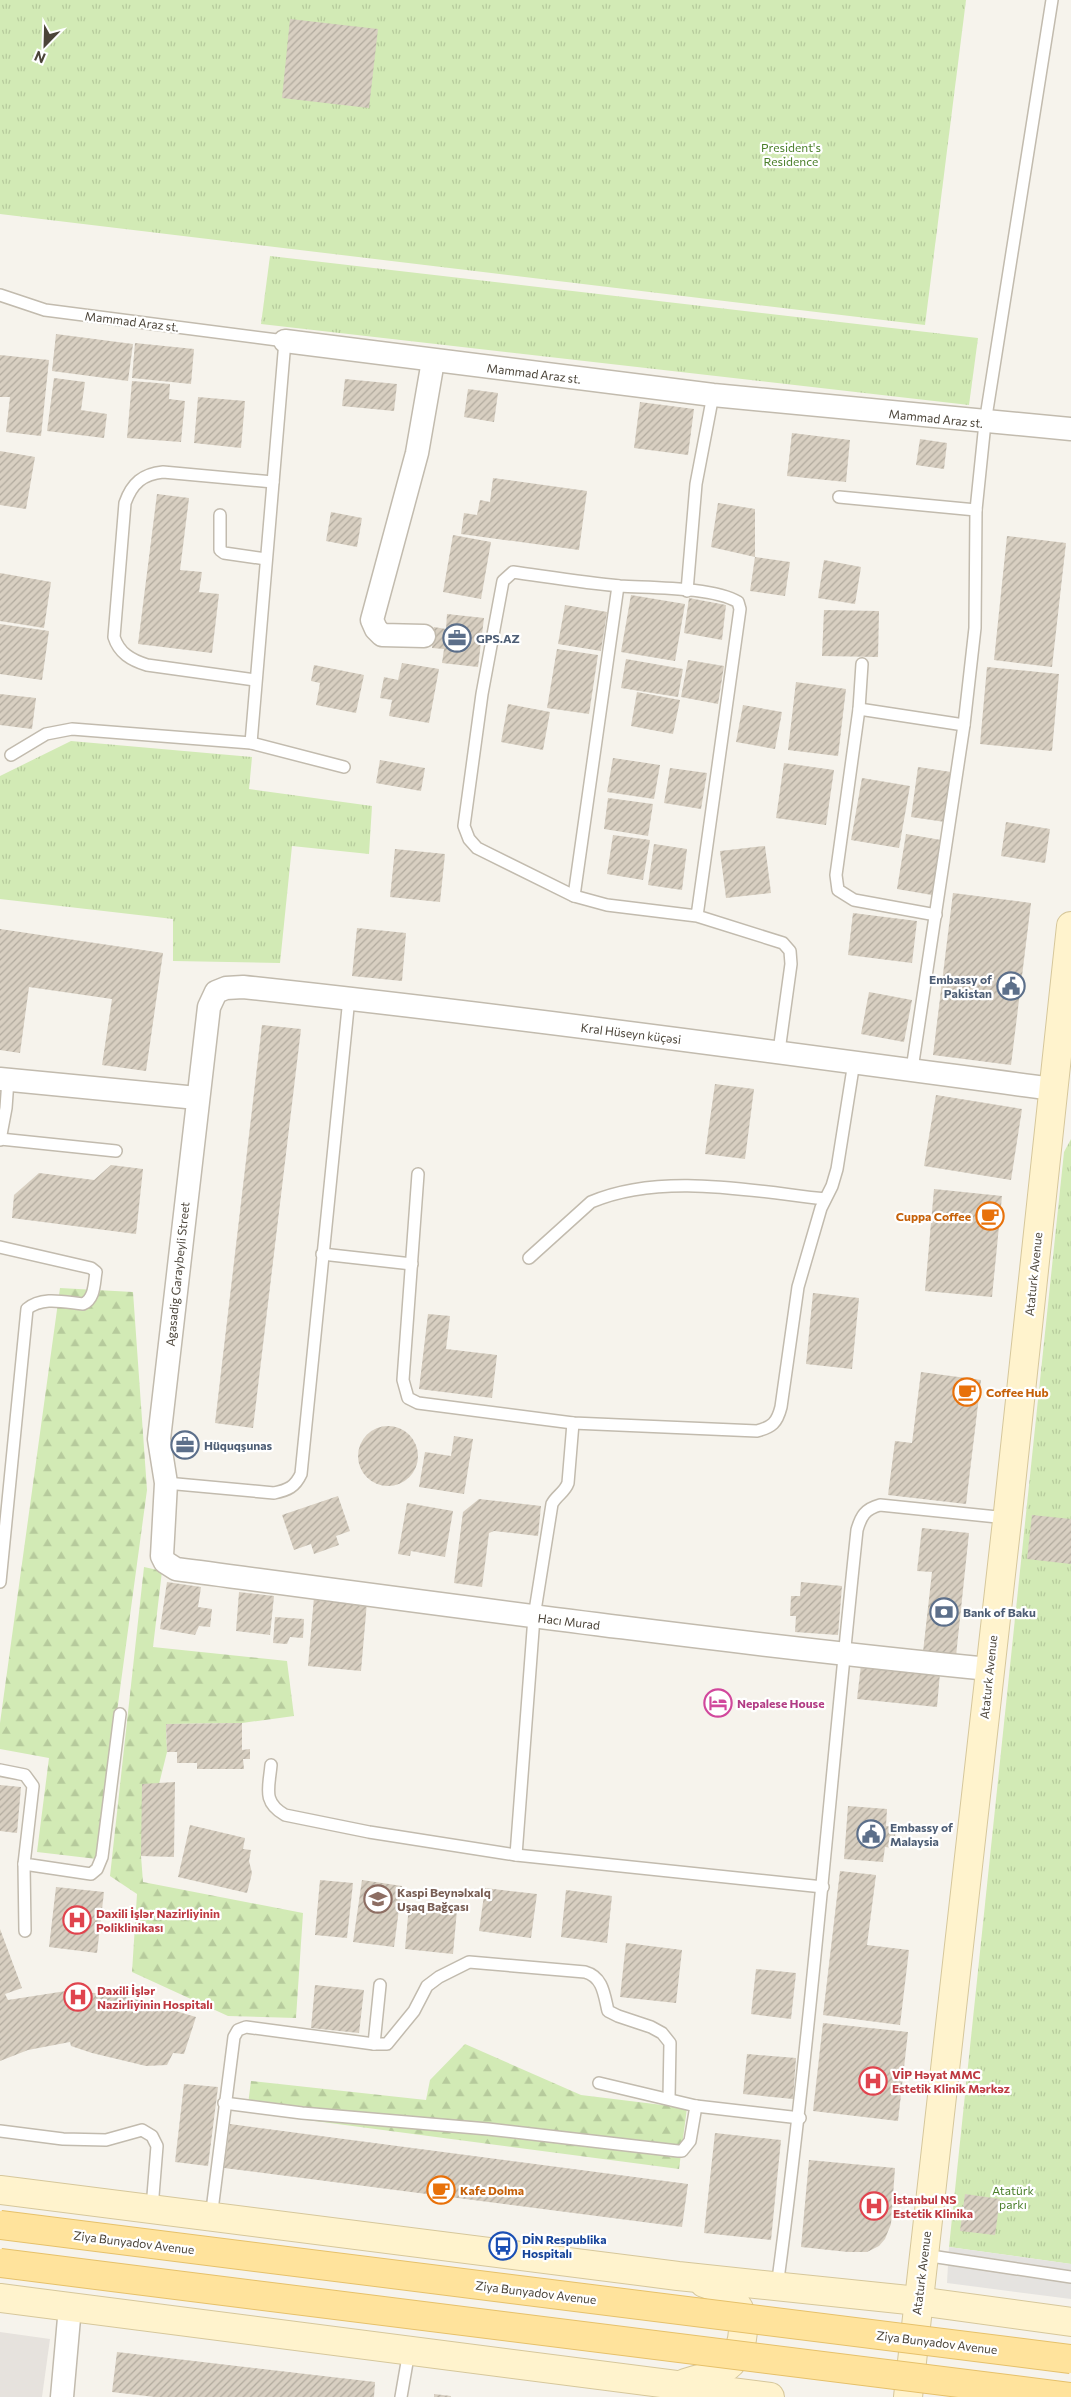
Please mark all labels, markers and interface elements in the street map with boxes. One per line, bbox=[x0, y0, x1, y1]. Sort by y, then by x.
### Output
north arrow bbox=[20, 20, 70, 70]
text: N bbox=[32, 48, 48, 67]
park label: President's Residence bbox=[761, 140, 821, 168]
street label: Mammad Araz st. bbox=[84, 308, 180, 334]
street label: Mammad Araz st. bbox=[486, 360, 582, 386]
street label: Mammad Araz st. bbox=[888, 406, 984, 430]
office icon: GPS.AZ bbox=[442, 623, 472, 653]
place label: GPS.AZ bbox=[476, 631, 520, 645]
public building icon: Embassy of Pakistan bbox=[996, 971, 1026, 1001]
place label: Embassy of Pakistan bbox=[929, 972, 992, 1000]
street label: Kral Hüseyn küçəsi bbox=[580, 1020, 682, 1046]
street label: Agasadig Garaybeyli Street bbox=[162, 1201, 192, 1347]
cafe icon: Cuppa Coffee bbox=[975, 1201, 1005, 1231]
place label: Cuppa Coffee bbox=[896, 1209, 971, 1223]
street label: Ataturk Avenue bbox=[1022, 1231, 1044, 1317]
cafe icon: Coffee Hub bbox=[952, 1377, 982, 1407]
place label: Coffee Hub bbox=[986, 1385, 1049, 1399]
office icon: Hüquqşunas bbox=[170, 1430, 200, 1460]
place label: Hüquqşunas bbox=[204, 1438, 273, 1452]
bank icon: Bank of Baku bbox=[929, 1597, 959, 1627]
place label: Bank of Baku bbox=[963, 1605, 1036, 1619]
street label: Hacı Murad bbox=[537, 1610, 601, 1632]
street label: Ataturk Avenue bbox=[977, 1634, 999, 1720]
hotel icon: Nepalese House bbox=[703, 1688, 733, 1718]
place label: Nepalese House bbox=[737, 1696, 824, 1710]
public building icon: Embassy of Malaysia bbox=[856, 1819, 886, 1849]
place label: Embassy of Malaysia bbox=[890, 1820, 953, 1848]
school or university icon: Kaspi Beynəlxalq Uşaq Bağçası bbox=[363, 1884, 393, 1914]
place label: Kaspi Beynəlxalq Uşaq Bağçası bbox=[397, 1885, 491, 1913]
hospital icon: Daxili İşlər Nazirliyinin Poliklinikası bbox=[62, 1905, 92, 1935]
place label: Daxili İşlər Nazirliyinin Poliklinikası bbox=[96, 1906, 220, 1934]
hospital icon: Daxili İşlər Nazirliyinin Hospitalı bbox=[63, 1982, 93, 2012]
place label: Daxili İşlər Nazirliyinin Hospitalı bbox=[97, 1983, 213, 2011]
hospital icon: VİP Həyat MMC Estetik Klinik Mərkəz bbox=[858, 2066, 888, 2096]
place label: VİP Həyat MMC Estetik Klinik Mərkəz bbox=[892, 2067, 1010, 2095]
cafe icon: Kafe Dolma bbox=[426, 2175, 456, 2205]
place label: Kafe Dolma bbox=[460, 2183, 524, 2197]
park label: Atatürk parkı bbox=[992, 2183, 1034, 2211]
hospital icon: İstanbul NS Estetik Klinika bbox=[859, 2191, 889, 2221]
place label: İstanbul NS Estetik Klinika bbox=[893, 2192, 973, 2220]
street label: Ziya Bunyadov Avenue bbox=[73, 2228, 195, 2256]
street label: Ataturk Avenue bbox=[909, 2230, 933, 2316]
bus stop icon: DİN Respublika Hospitalı bbox=[488, 2231, 518, 2261]
place label: DİN Respublika Hospitalı bbox=[522, 2232, 607, 2260]
street label: Ziya Bunyadov Avenue bbox=[475, 2278, 597, 2306]
street label: Ziya Bunyadov Avenue bbox=[876, 2328, 998, 2356]

